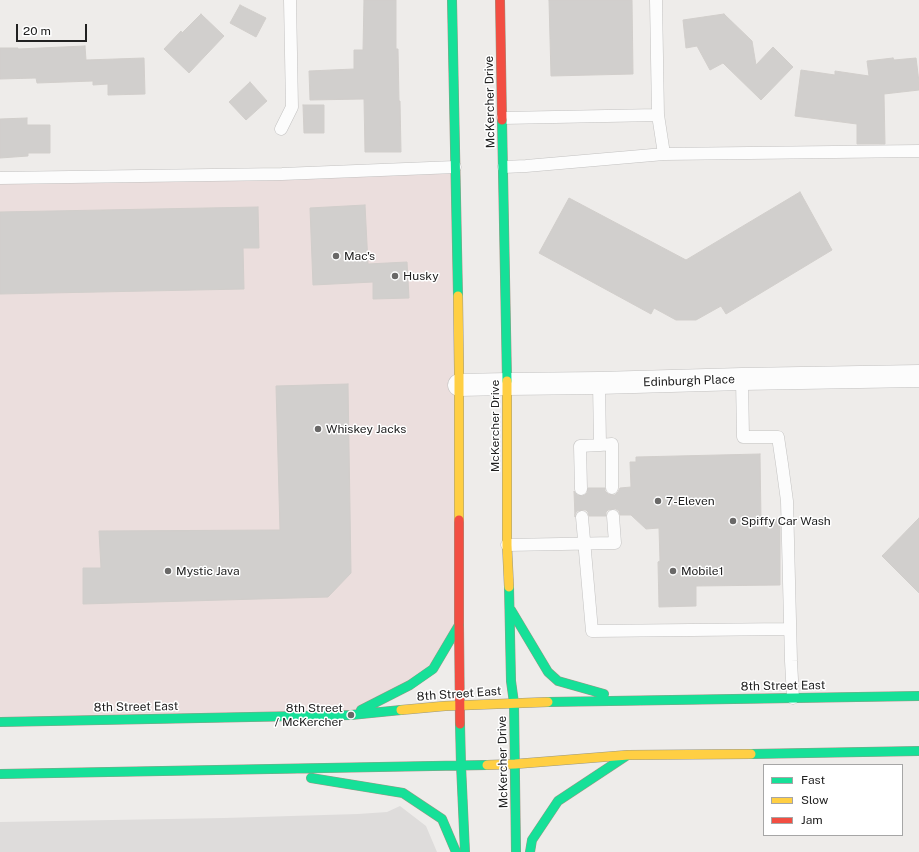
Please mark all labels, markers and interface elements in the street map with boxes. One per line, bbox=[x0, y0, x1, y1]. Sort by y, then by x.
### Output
scale bar bbox=[18, 16, 89, 42]
text: 20 m bbox=[23, 24, 51, 38]
street label: McKercher Drive bbox=[482, 56, 498, 148]
place label: Mac's bbox=[344, 249, 375, 263]
marker: Mac's bbox=[331, 251, 341, 261]
place label: Husky bbox=[403, 269, 439, 283]
marker: Husky bbox=[390, 271, 400, 281]
street label: Edinburgh Place bbox=[643, 372, 735, 390]
street label: McKercher Drive bbox=[488, 380, 502, 472]
place label: Whiskey Jacks bbox=[326, 422, 406, 436]
marker: Whiskey Jacks bbox=[313, 424, 323, 434]
place label: 7-Eleven bbox=[666, 494, 715, 508]
marker: 7-Eleven bbox=[653, 496, 663, 506]
place label: Spiffy Car Wash bbox=[741, 514, 831, 528]
marker: Spiffy Car Wash bbox=[728, 516, 738, 526]
place label: Mystic Java bbox=[176, 564, 240, 578]
place label: Mobile1 bbox=[681, 564, 724, 578]
marker: Mystic Java bbox=[163, 566, 173, 576]
marker: Mobile1 bbox=[668, 566, 678, 576]
street label: 8th Street East bbox=[740, 678, 826, 694]
street label: 8th Street East bbox=[416, 684, 502, 704]
street label: 8th Street East bbox=[93, 699, 179, 715]
place label: 8th Street / McKercher bbox=[275, 701, 343, 729]
marker: 8th Street / McKercher bbox=[346, 710, 356, 720]
street label: McKercher Drive bbox=[495, 716, 511, 808]
legend bbox=[763, 764, 903, 836]
text: Fast bbox=[801, 773, 825, 787]
text: Slow bbox=[801, 793, 828, 807]
text: Jam bbox=[801, 813, 823, 827]

